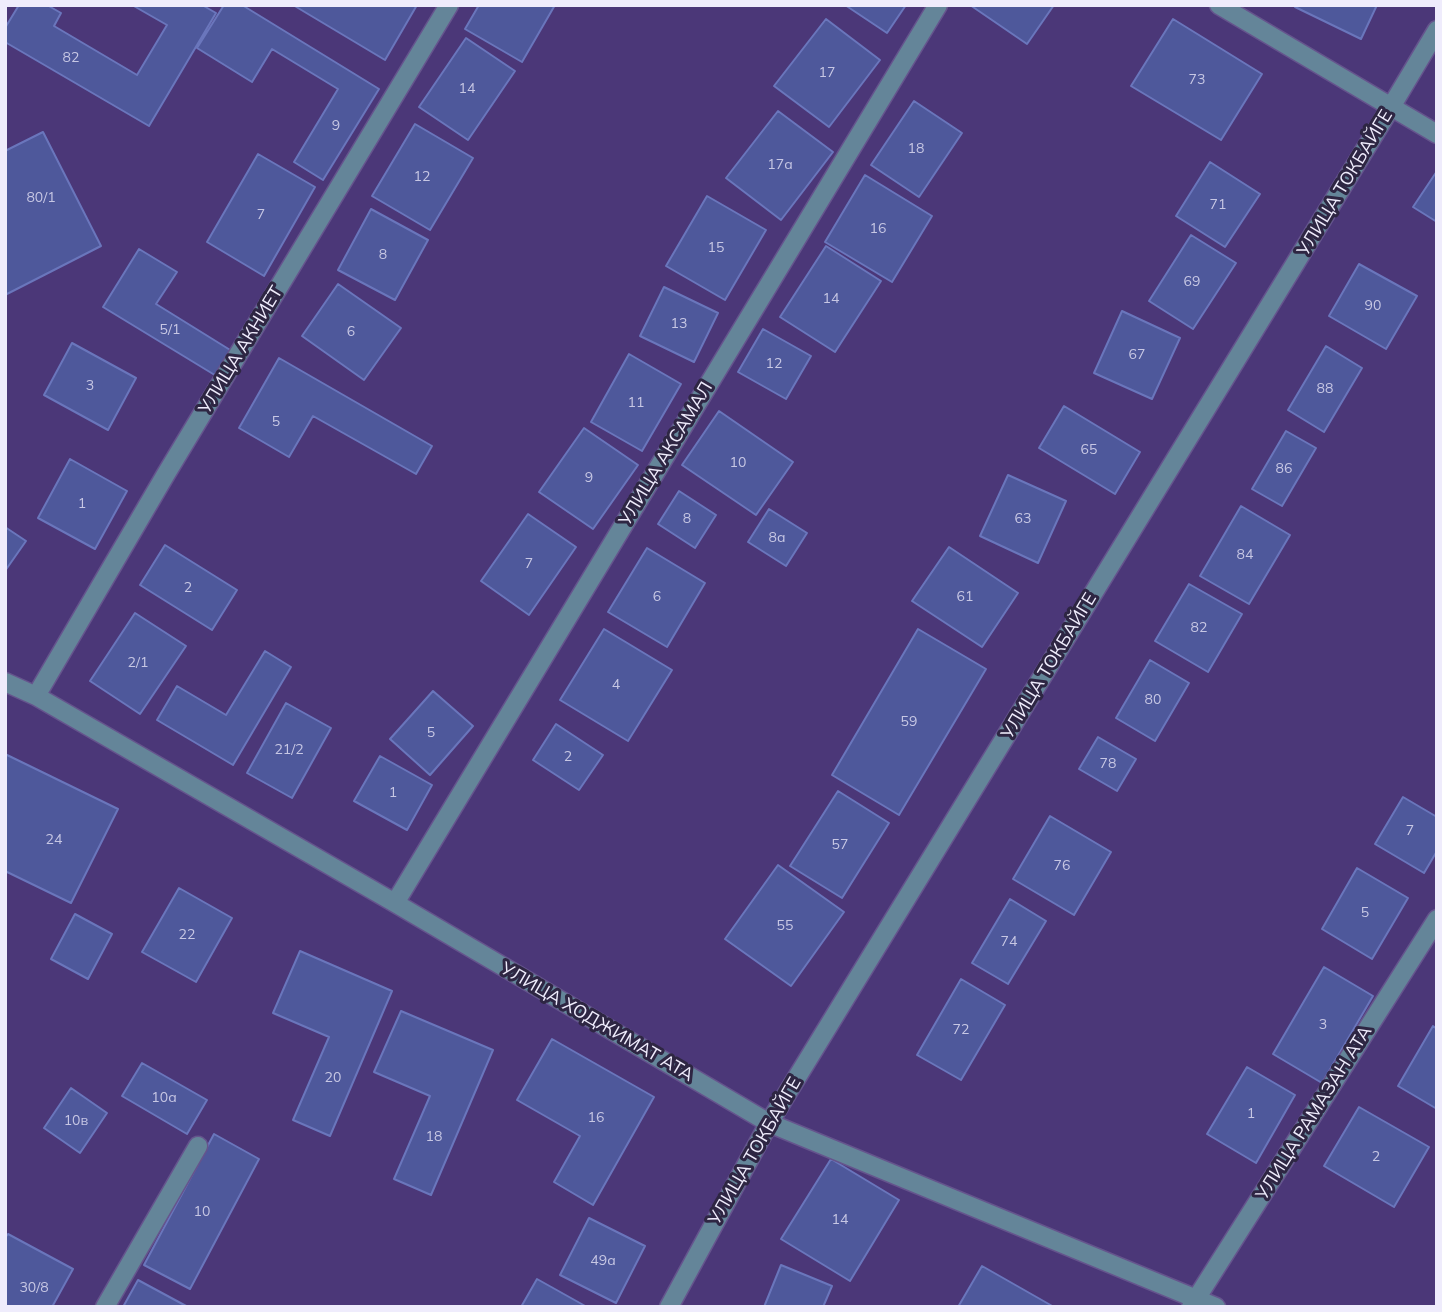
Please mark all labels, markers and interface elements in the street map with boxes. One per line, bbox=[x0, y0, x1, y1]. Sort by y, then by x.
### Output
house number: 82 bbox=[63, 50, 79, 66]
house number: 17 bbox=[819, 65, 835, 81]
house number: 73 bbox=[1189, 72, 1205, 88]
house number: 14 bbox=[459, 81, 475, 97]
street label: УЛИЦА ТОКБАЙГЕ bbox=[1293, 106, 1397, 260]
house number: 9 bbox=[332, 118, 340, 134]
house number: 18 bbox=[908, 141, 924, 157]
house number: 17а bbox=[767, 157, 793, 173]
house number: 12 bbox=[414, 169, 430, 185]
house number: 80/1 bbox=[26, 190, 56, 206]
house number: 71 bbox=[1210, 197, 1226, 213]
house number: 7 bbox=[257, 207, 265, 223]
house number: 16 bbox=[870, 221, 886, 237]
house number: 15 bbox=[708, 240, 724, 256]
house number: 8 bbox=[379, 247, 387, 263]
house number: 69 bbox=[1184, 274, 1200, 290]
street label: УЛИЦА АКНИЕТ bbox=[194, 282, 288, 418]
house number: 14 bbox=[823, 291, 839, 307]
house number: 90 bbox=[1365, 298, 1381, 314]
house number: 13 bbox=[671, 316, 687, 332]
house number: 5/1 bbox=[160, 322, 180, 338]
house number: 6 bbox=[347, 324, 355, 340]
house number: 67 bbox=[1129, 347, 1145, 363]
house number: 12 bbox=[766, 356, 782, 372]
house number: 3 bbox=[86, 378, 94, 394]
street label: УЛИЦА АКСАМАЛ bbox=[614, 378, 718, 530]
house number: 88 bbox=[1317, 381, 1333, 397]
house number: 11 bbox=[628, 395, 644, 411]
house number: 5 bbox=[272, 414, 280, 430]
house number: 65 bbox=[1081, 442, 1097, 458]
house number: 10 bbox=[730, 455, 746, 471]
house number: 86 bbox=[1276, 461, 1292, 477]
house number: 9 bbox=[585, 470, 593, 486]
house number: 1 bbox=[78, 496, 86, 512]
house number: 8 bbox=[683, 511, 691, 527]
house number: 63 bbox=[1015, 511, 1031, 527]
house number: 8а bbox=[769, 530, 785, 546]
house number: 84 bbox=[1237, 547, 1253, 563]
house number: 7 bbox=[525, 556, 533, 572]
house number: 2 bbox=[184, 580, 192, 596]
house number: 6 bbox=[653, 589, 661, 605]
house number: 61 bbox=[957, 589, 973, 605]
street label: УЛИЦА ТОКБАЙГЕ bbox=[997, 589, 1101, 743]
house number: 82 bbox=[1191, 620, 1207, 636]
house number: 2/1 bbox=[128, 655, 148, 671]
house number: 4 bbox=[612, 677, 620, 693]
house number: 80 bbox=[1145, 692, 1161, 708]
house number: 59 bbox=[901, 714, 917, 730]
house number: 5 bbox=[427, 725, 435, 741]
house number: 21/2 bbox=[274, 742, 304, 758]
house number: 2 bbox=[564, 749, 572, 765]
house number: 78 bbox=[1100, 756, 1116, 772]
house number: 1 bbox=[389, 785, 397, 801]
house number: 7 bbox=[1406, 823, 1414, 839]
house number: 24 bbox=[46, 832, 62, 848]
house number: 57 bbox=[832, 837, 848, 853]
house number: 76 bbox=[1054, 858, 1070, 874]
house number: 5 bbox=[1361, 905, 1369, 921]
house number: 55 bbox=[777, 918, 793, 934]
house number: 22 bbox=[179, 927, 195, 943]
house number: 74 bbox=[1001, 934, 1017, 950]
street label: УЛИЦА ХОДЖИМАТ АТА bbox=[497, 958, 697, 1086]
house number: 3 bbox=[1319, 1017, 1327, 1033]
house number: 72 bbox=[953, 1022, 969, 1038]
street label: УЛИЦА РАМАЗАН АТА bbox=[1251, 1022, 1377, 1204]
house number: 20 bbox=[325, 1070, 341, 1086]
street label: УЛИЦА ТОКБАЙГЕ bbox=[704, 1073, 806, 1229]
house number: 10а bbox=[151, 1090, 177, 1106]
house number: 1 bbox=[1247, 1106, 1255, 1122]
house number: 16 bbox=[588, 1110, 604, 1126]
house number: 10в bbox=[64, 1113, 88, 1129]
house number: 18 bbox=[426, 1129, 442, 1145]
house number: 2 bbox=[1372, 1149, 1380, 1165]
house number: 10 bbox=[194, 1204, 210, 1220]
house number: 14 bbox=[832, 1212, 848, 1228]
house number: 49а bbox=[590, 1253, 616, 1269]
house number: 30/8 bbox=[19, 1280, 49, 1296]

